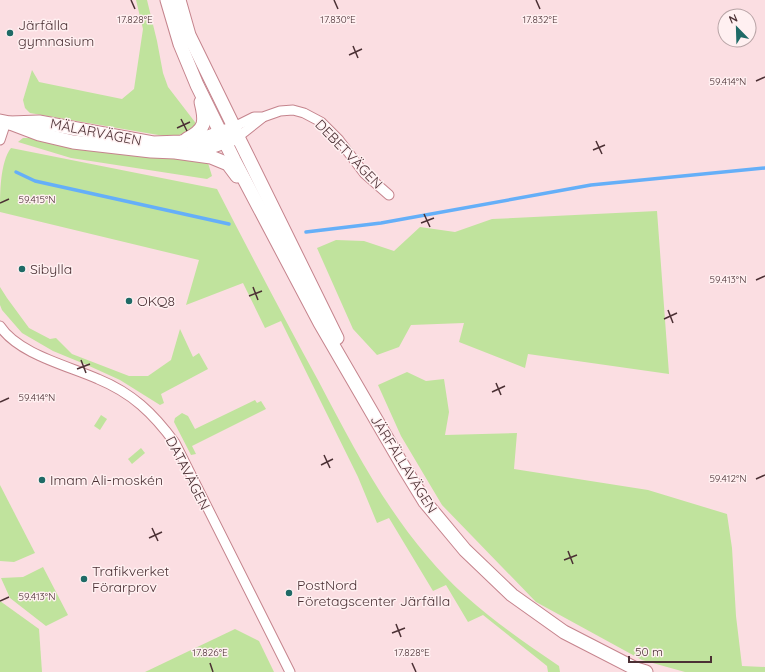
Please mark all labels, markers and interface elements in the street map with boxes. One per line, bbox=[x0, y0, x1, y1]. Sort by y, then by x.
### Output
north arrow bbox=[717, 8, 757, 48]
text: N bbox=[727, 11, 740, 27]
text: 17.828°E bbox=[117, 13, 153, 26]
text: 17.830°E bbox=[320, 13, 356, 26]
text: 17.832°E bbox=[522, 13, 558, 26]
place label: Järfälla gymnasium bbox=[18, 16, 94, 50]
marker: Järfälla gymnasium bbox=[5, 28, 15, 38]
text: 59.414°N bbox=[710, 75, 746, 88]
street label: MÄLARVÄGEN bbox=[49, 114, 143, 150]
street label: DEBETVÄGEN bbox=[311, 115, 387, 193]
text: 59.415°N bbox=[18, 193, 56, 206]
place label: Sibylla bbox=[30, 260, 72, 278]
marker: Sibylla bbox=[17, 264, 27, 274]
text: 59.413°N bbox=[710, 273, 746, 286]
place label: OKQ8 bbox=[137, 292, 175, 310]
marker: OKQ8 bbox=[124, 296, 134, 306]
text: 59.414°N bbox=[19, 391, 55, 404]
street label: JÄRFÄLLAVÄGEN bbox=[367, 412, 441, 516]
street label: DATAVÄGEN bbox=[162, 433, 214, 513]
place label: Imam Ali-moskén bbox=[50, 471, 163, 489]
text: 59.412°N bbox=[709, 472, 747, 485]
marker: Imam Ali-moskén bbox=[37, 475, 47, 485]
place label: Trafikverket Förarprov bbox=[92, 562, 170, 596]
marker: Trafikverket Förarprov bbox=[79, 574, 89, 584]
place label: PostNord Företagscenter Järfälla bbox=[297, 576, 450, 610]
marker: PostNord Företagscenter Järfälla bbox=[284, 588, 294, 598]
text: 59.413°N bbox=[19, 590, 55, 603]
scale bar bbox=[629, 638, 711, 664]
text: 50 m bbox=[635, 644, 663, 659]
text: 17.826°E bbox=[192, 646, 228, 659]
text: 17.828°E bbox=[394, 646, 430, 659]

